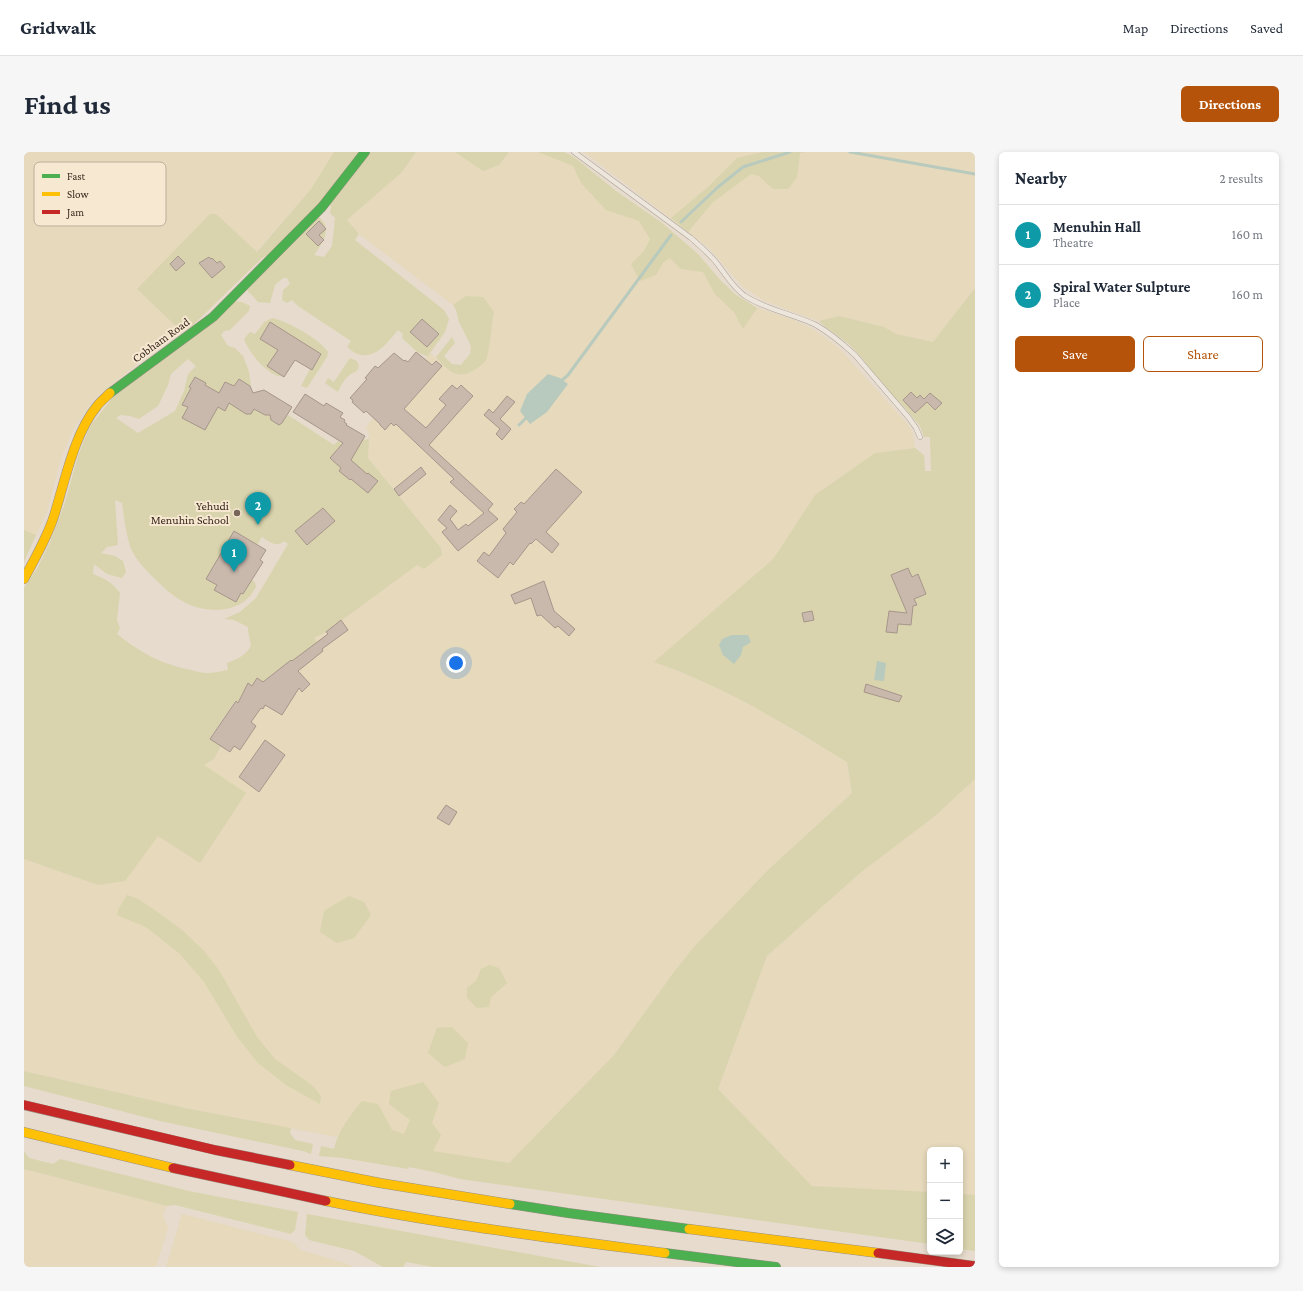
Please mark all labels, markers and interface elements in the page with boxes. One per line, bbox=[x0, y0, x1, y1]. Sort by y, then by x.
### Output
text: Gridwalk bbox=[20, 17, 96, 38]
text: Map bbox=[1123, 20, 1148, 36]
text: Directions bbox=[1170, 20, 1228, 36]
text: Saved bbox=[1250, 20, 1283, 36]
button: Directions bbox=[1181, 86, 1279, 122]
text: Find us bbox=[24, 89, 111, 120]
legend bbox=[34, 162, 166, 226]
text: Nearby bbox=[1015, 169, 1067, 188]
text: Fast bbox=[67, 170, 86, 182]
text: 2 results bbox=[1220, 171, 1263, 186]
text: Slow bbox=[67, 188, 89, 200]
text: Jam bbox=[66, 206, 84, 219]
text: Menuhin Hall bbox=[1053, 219, 1141, 235]
text: 1 bbox=[1026, 227, 1030, 242]
text: 160 m bbox=[1232, 227, 1263, 242]
text: Theatre bbox=[1053, 235, 1093, 250]
text: Spiral Water Sulpture bbox=[1053, 279, 1191, 295]
text: 2 bbox=[1025, 287, 1031, 302]
text: 160 m bbox=[1232, 287, 1263, 302]
text: Place bbox=[1053, 295, 1080, 310]
street label: Cobham Road bbox=[130, 314, 193, 365]
button: Save bbox=[1015, 336, 1135, 372]
button: Share bbox=[1143, 336, 1263, 372]
pin: 2 bbox=[245, 492, 271, 525]
place label: Yehudi Menuhin School bbox=[151, 499, 229, 527]
marker: Yehudi Menuhin School bbox=[232, 508, 242, 518]
pin: 1 bbox=[221, 539, 247, 572]
your location bbox=[446, 653, 466, 673]
map controls bbox=[927, 1147, 963, 1255]
button: + bbox=[927, 1147, 963, 1183]
button: − bbox=[927, 1183, 963, 1219]
button: layers bbox=[927, 1219, 963, 1255]

